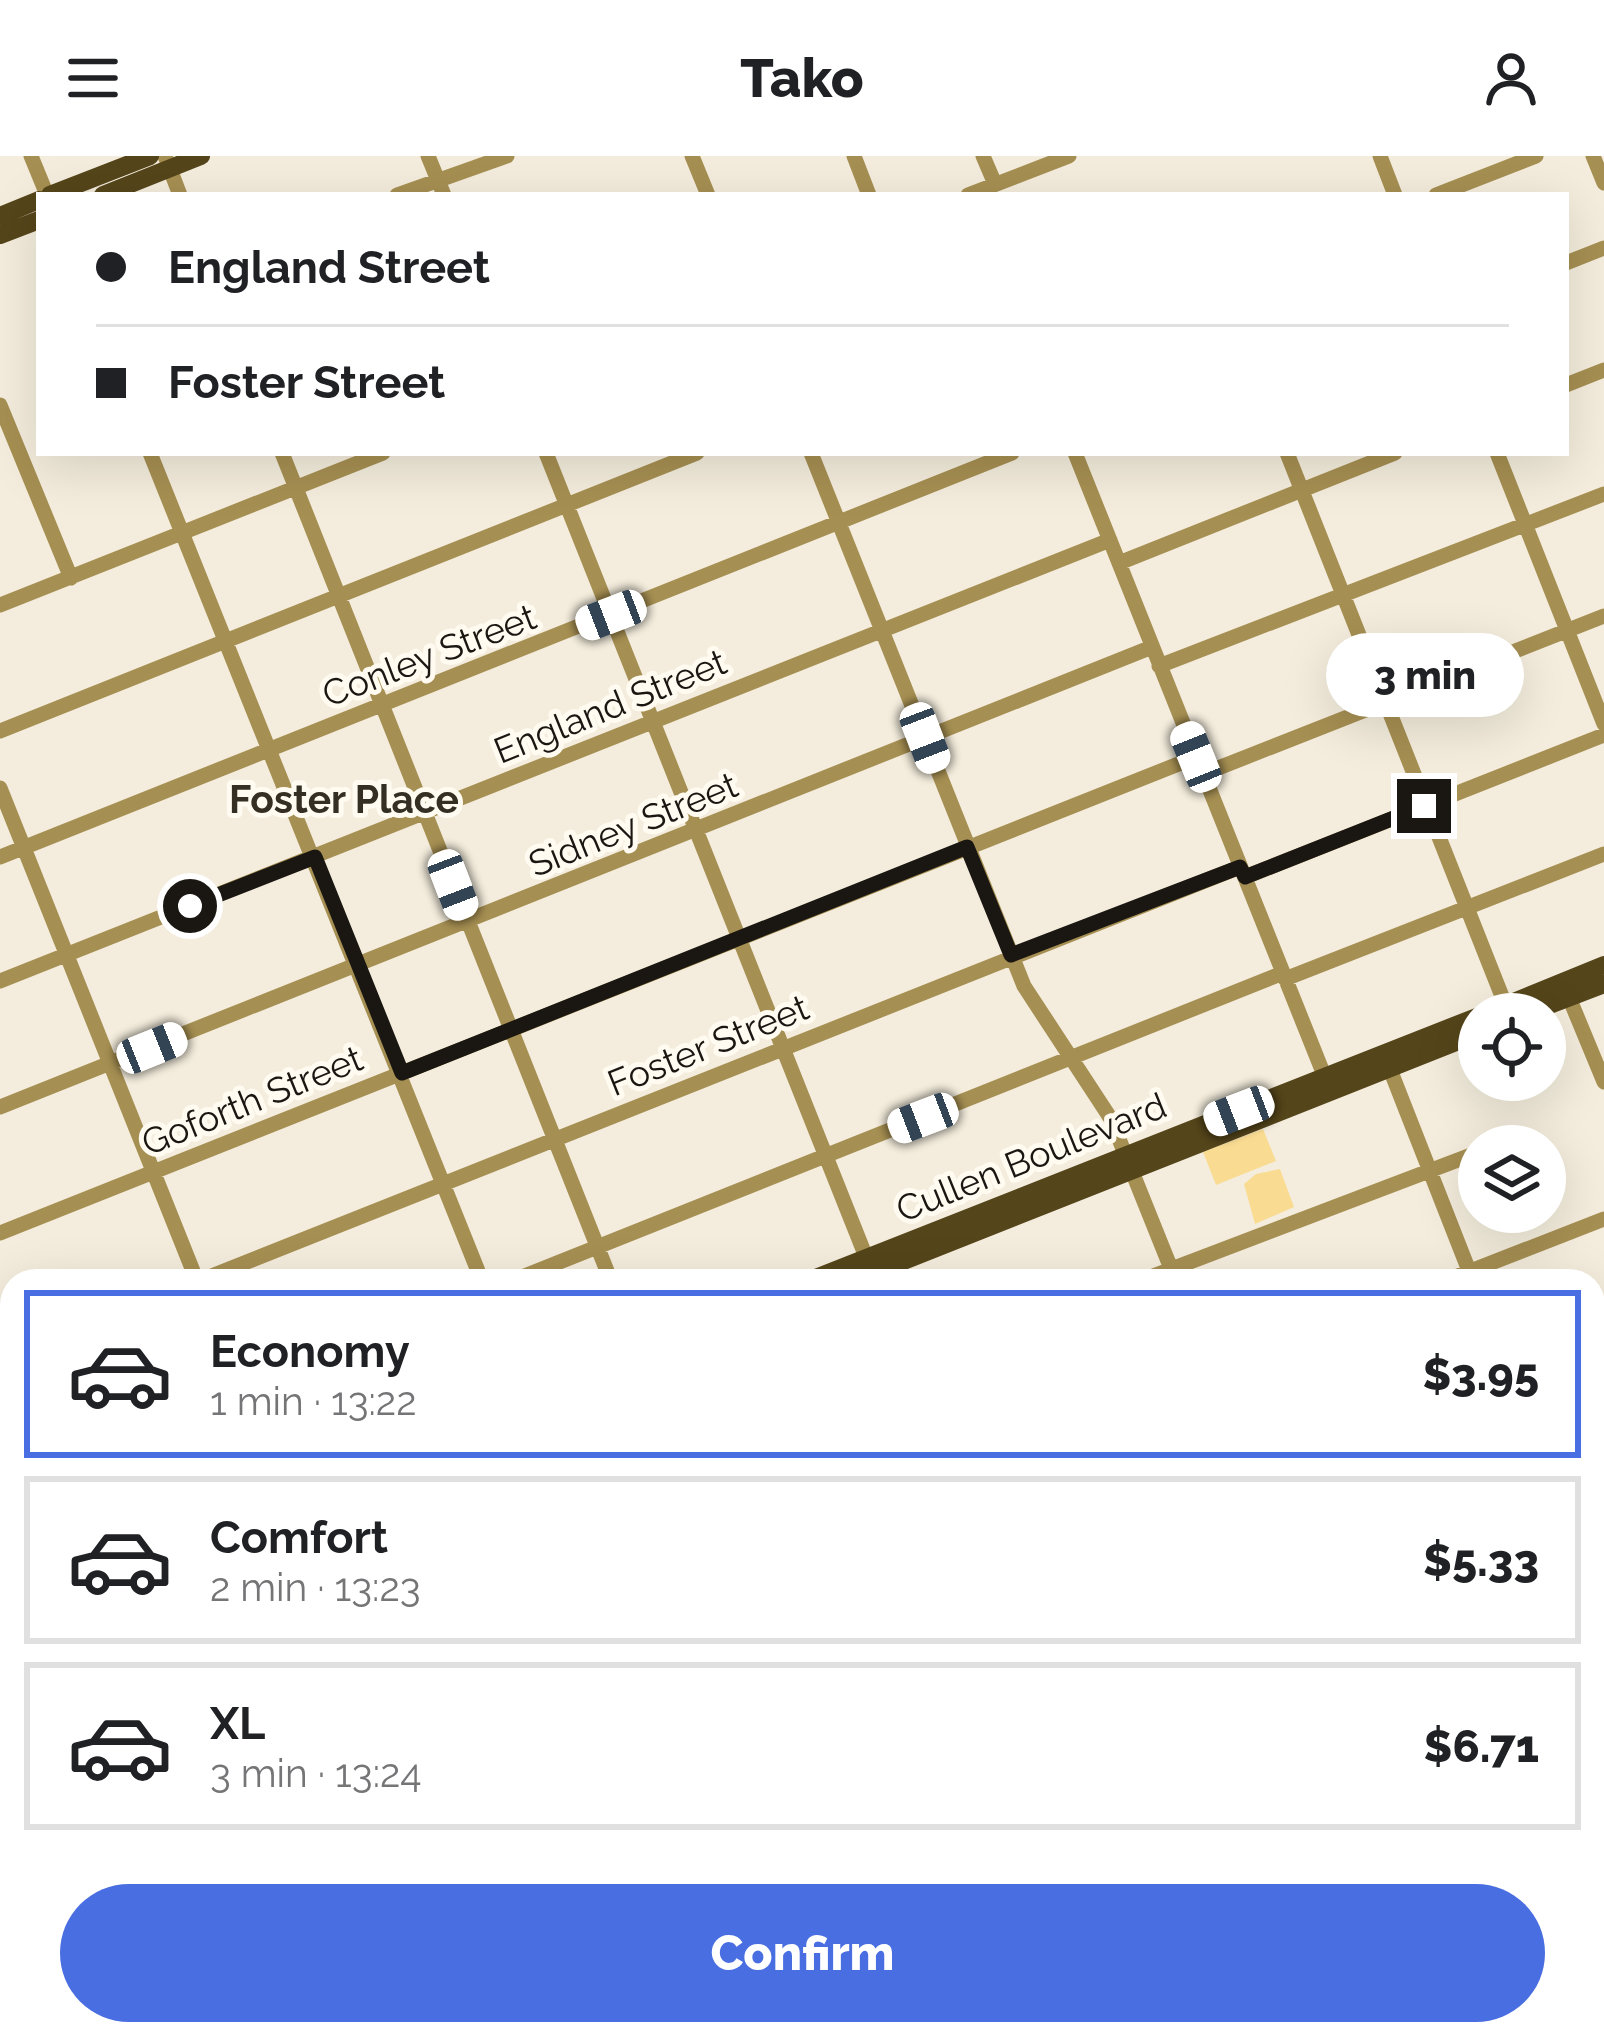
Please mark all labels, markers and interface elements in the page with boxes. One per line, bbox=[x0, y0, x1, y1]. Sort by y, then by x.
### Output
icon: menu bbox=[60, 45, 126, 111]
icon: person bbox=[1478, 45, 1544, 111]
text: Tako bbox=[740, 46, 864, 110]
text: England Street bbox=[168, 241, 490, 294]
text: Foster Street bbox=[168, 356, 445, 409]
car bbox=[571, 585, 651, 645]
street label: Conley Street bbox=[316, 595, 542, 715]
callout: 3 min bbox=[1325, 632, 1523, 716]
street label: England Street bbox=[488, 640, 732, 772]
text: 3 min bbox=[1374, 652, 1476, 698]
car bbox=[895, 698, 955, 778]
car bbox=[1166, 717, 1226, 797]
street label: Sidney Street bbox=[523, 763, 743, 885]
district label: Foster Place bbox=[229, 776, 459, 822]
route end bbox=[1397, 779, 1451, 833]
car bbox=[423, 845, 483, 925]
route start bbox=[163, 879, 217, 933]
street label: Foster Street bbox=[602, 986, 814, 1104]
map controls bbox=[1458, 993, 1566, 1233]
button: locate bbox=[1458, 993, 1566, 1101]
car bbox=[112, 1018, 192, 1078]
street label: Goforth Street bbox=[136, 1037, 368, 1163]
car bbox=[1199, 1081, 1279, 1141]
street label: Cullen Boulevard bbox=[890, 1084, 1172, 1230]
car bbox=[883, 1088, 963, 1148]
button: layers bbox=[1458, 1125, 1566, 1233]
icon: car bbox=[66, 1320, 174, 1428]
text: Economy bbox=[210, 1325, 410, 1378]
text: $3.95 bbox=[1423, 1348, 1539, 1401]
text: 1 min · 13:22 bbox=[210, 1378, 416, 1424]
icon: car bbox=[66, 1506, 174, 1614]
text: Comfort bbox=[210, 1511, 388, 1564]
text: $5.33 bbox=[1423, 1534, 1539, 1587]
text: 2 min · 13:23 bbox=[210, 1564, 421, 1610]
icon: car bbox=[66, 1692, 174, 1800]
text: XL bbox=[210, 1697, 265, 1750]
text: $6.71 bbox=[1424, 1720, 1539, 1773]
text: 3 min · 13:24 bbox=[210, 1750, 422, 1796]
button: Confirm bbox=[60, 1884, 1545, 2022]

